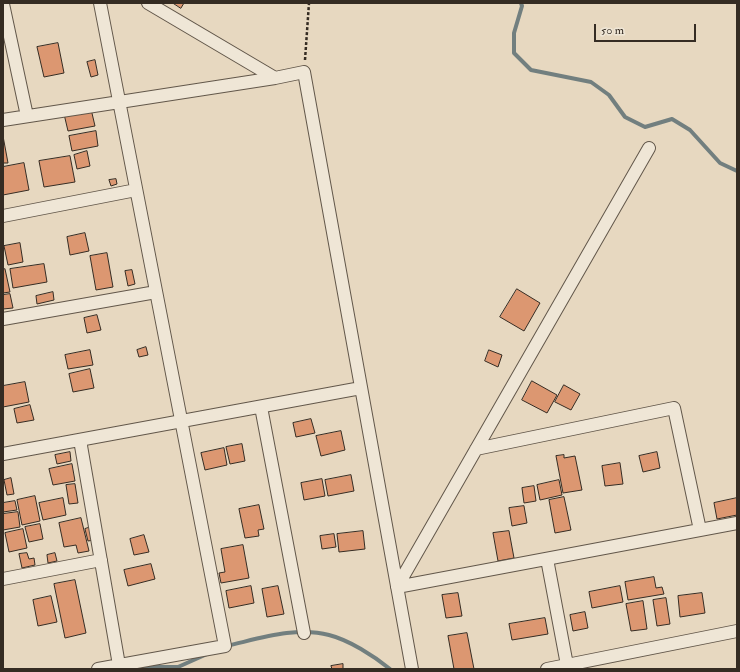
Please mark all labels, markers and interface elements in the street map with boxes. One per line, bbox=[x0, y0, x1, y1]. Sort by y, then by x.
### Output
scale bar bbox=[596, 16, 698, 42]
text: 50 m bbox=[601, 23, 624, 38]

